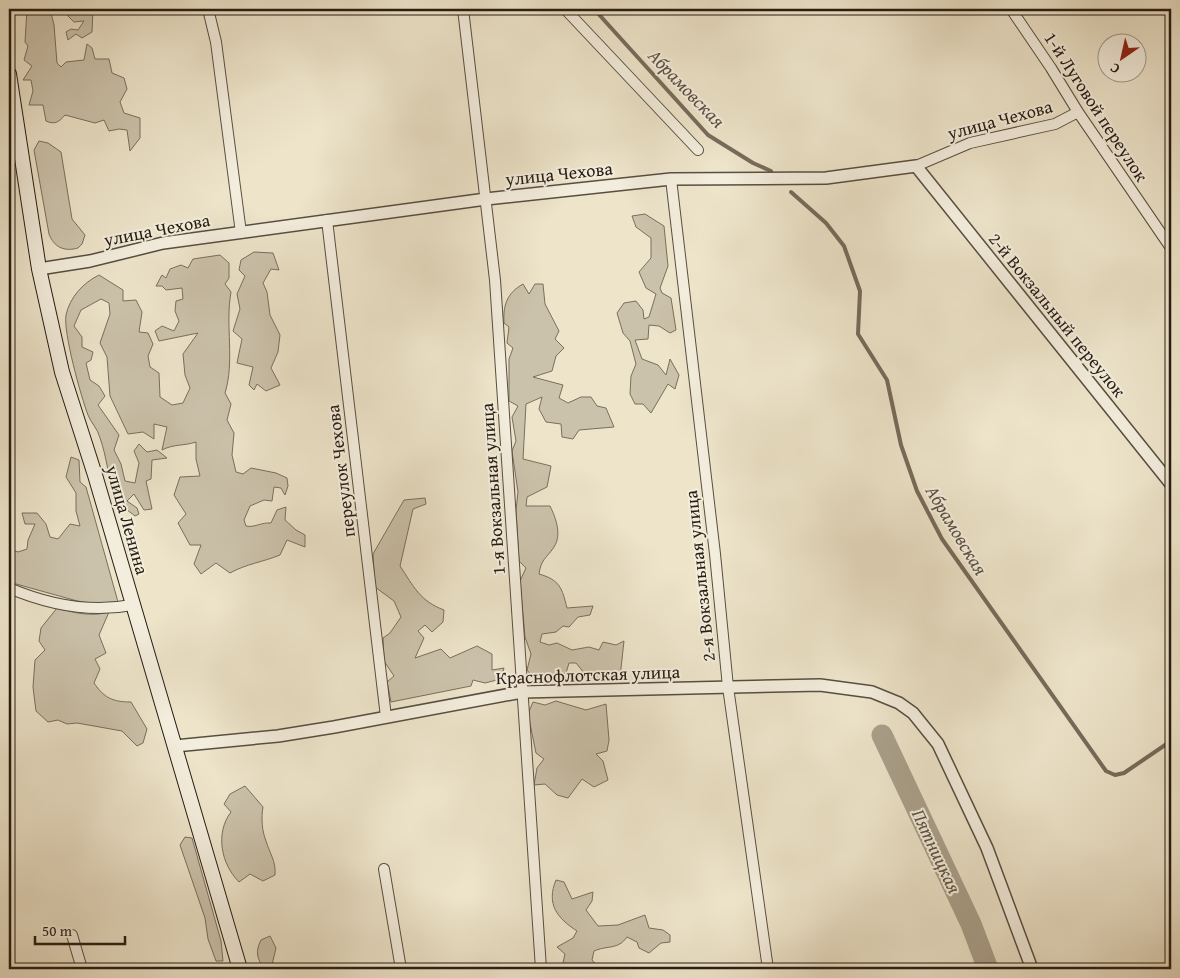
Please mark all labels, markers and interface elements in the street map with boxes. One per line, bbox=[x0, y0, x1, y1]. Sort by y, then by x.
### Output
street label: 1-й Луговой переулок bbox=[1038, 26, 1155, 188]
north arrow bbox=[1098, 32, 1148, 82]
water label: Абрамовская bbox=[641, 41, 732, 134]
text: С bbox=[1106, 58, 1124, 79]
street label: улица Чехова bbox=[943, 92, 1056, 147]
street label: улица Чехова bbox=[503, 154, 614, 193]
street label: улица Чехова bbox=[100, 206, 213, 253]
street label: 2-й Вокзальный переулок bbox=[982, 226, 1133, 403]
street label: 1-я Вокзальная улица bbox=[473, 402, 512, 576]
street label: переулок Чехова bbox=[319, 403, 362, 539]
street label: улица Ленина bbox=[99, 461, 156, 578]
water label: Абрамовская bbox=[919, 479, 995, 580]
street label: 2-я Вокзальная улица bbox=[677, 489, 722, 663]
street label: Краснофлотская улица bbox=[495, 658, 681, 691]
water label: Пятницкая bbox=[905, 804, 969, 898]
scale bar bbox=[35, 913, 125, 945]
text: 50 m bbox=[42, 920, 73, 941]

